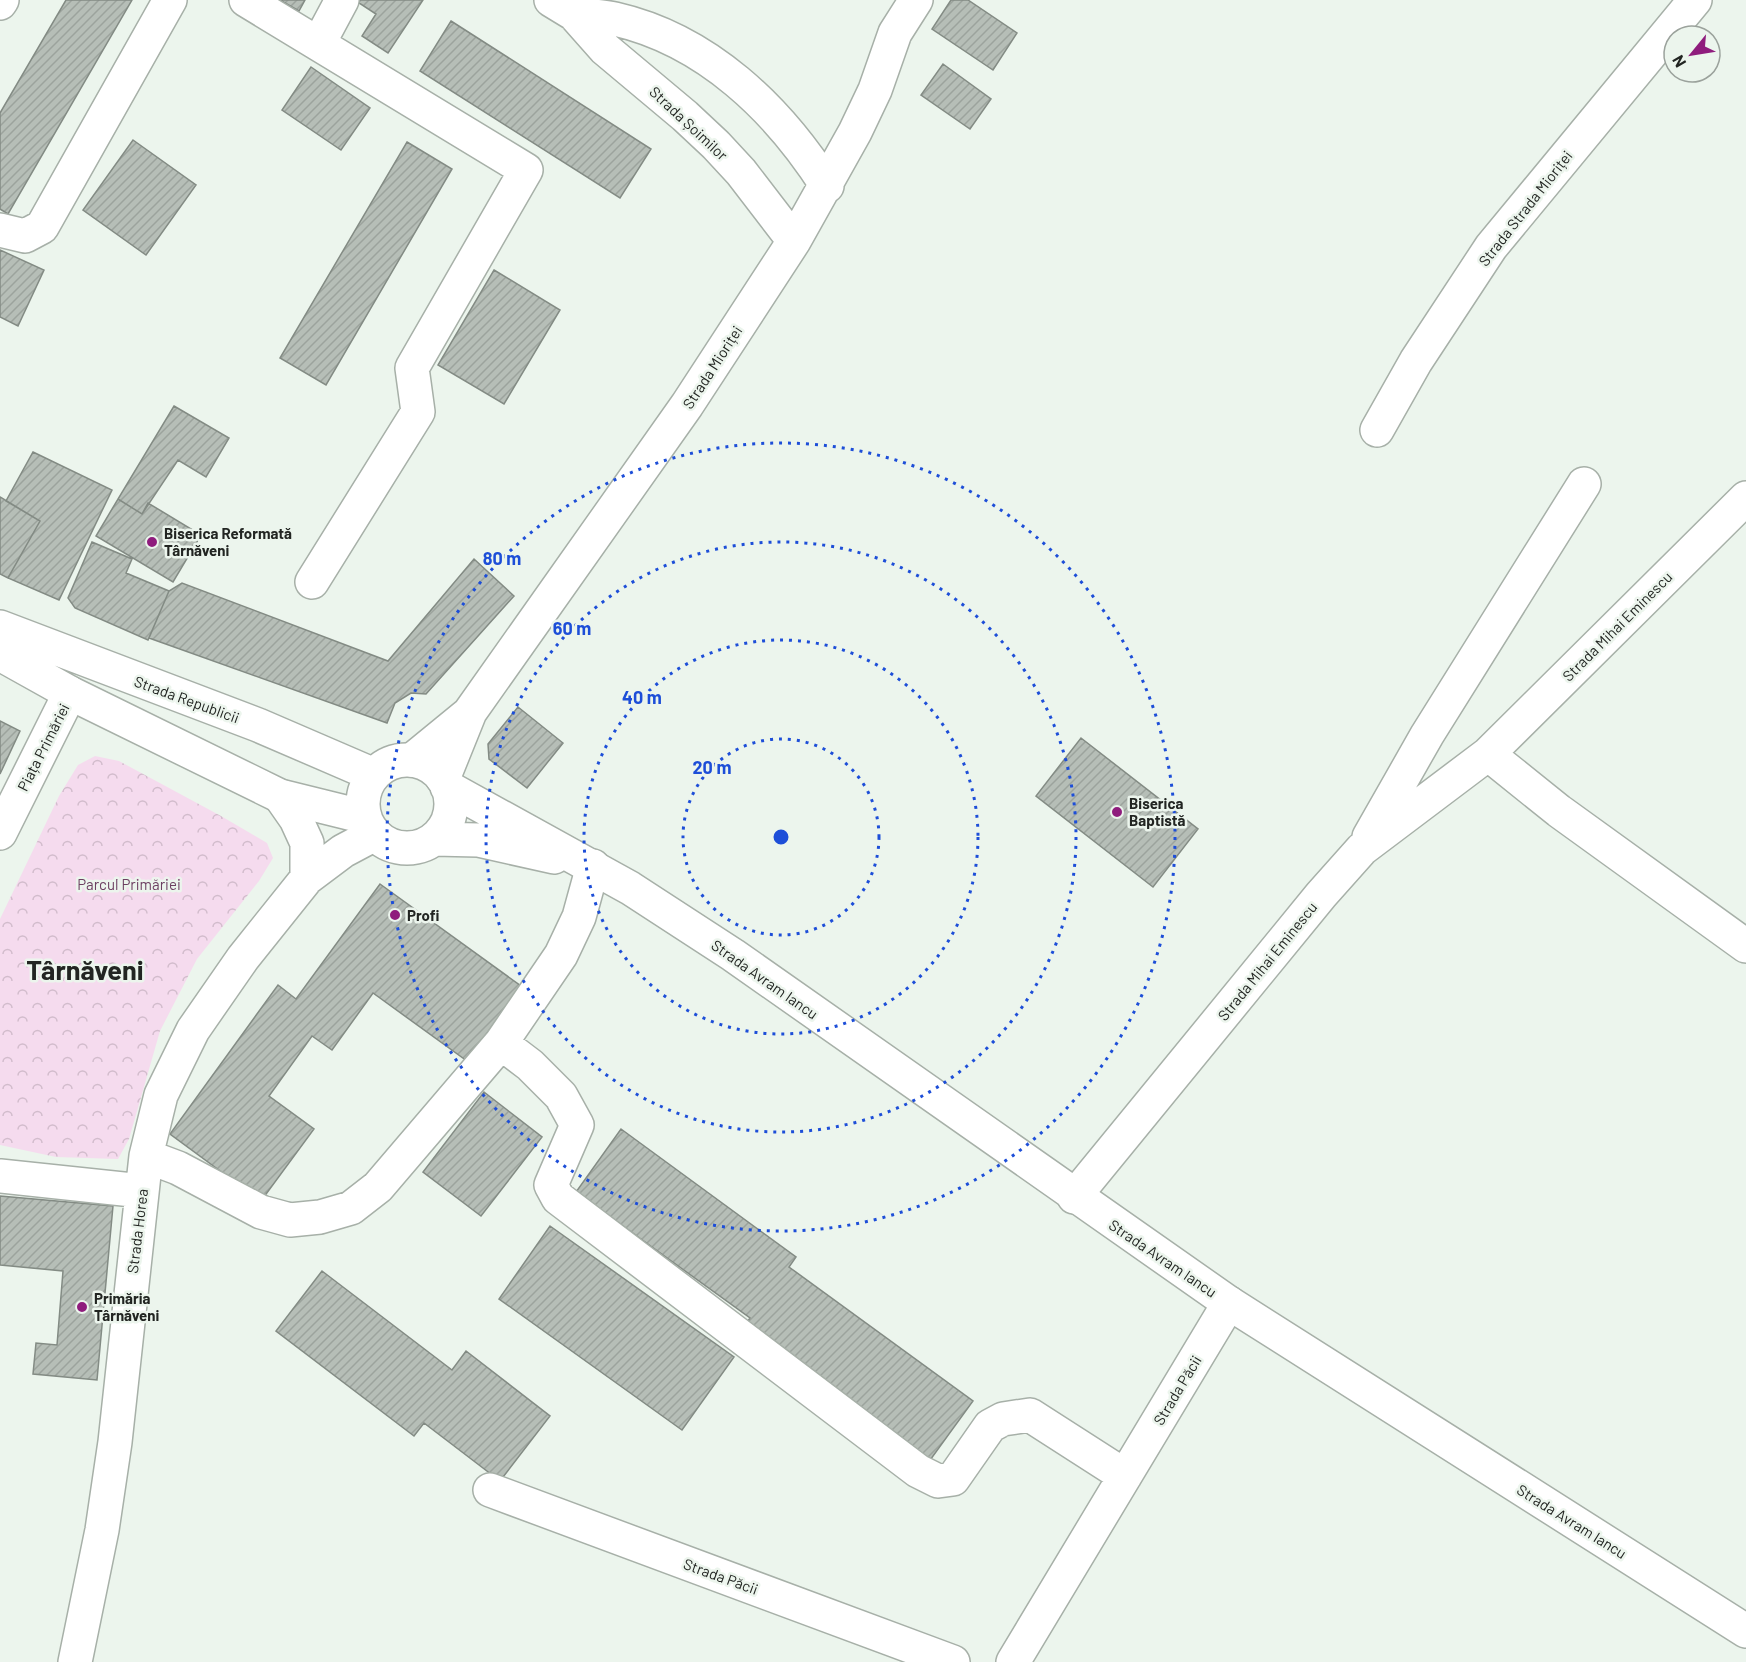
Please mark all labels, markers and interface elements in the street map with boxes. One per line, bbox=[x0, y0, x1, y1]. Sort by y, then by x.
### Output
north arrow bbox=[1662, 24, 1722, 84]
text: N bbox=[1668, 52, 1689, 71]
street label: Strada Șoimilor bbox=[646, 82, 732, 164]
street label: Strada Strada Mioriței bbox=[1474, 147, 1576, 269]
street label: Strada Mioriței bbox=[679, 322, 745, 412]
place label: Biserica Reformată Târnăveni bbox=[164, 524, 292, 559]
marker: Biserica Reformată Târnăveni bbox=[145, 535, 159, 549]
text: 80 m bbox=[483, 547, 521, 569]
street label: Strada Mihai Eminescu bbox=[1558, 567, 1676, 685]
text: 60 m bbox=[553, 617, 591, 639]
street label: Strada Republicii bbox=[132, 672, 242, 726]
text: 40 m bbox=[622, 686, 662, 708]
street label: Piața Primăriei bbox=[13, 700, 73, 794]
text: 20 m bbox=[693, 756, 731, 778]
place label: Biserica Baptistă bbox=[1129, 794, 1185, 829]
marker: Biserica Baptistă bbox=[1110, 805, 1124, 819]
centre of rings bbox=[771, 827, 791, 847]
park label: Parcul Primăriei bbox=[77, 875, 181, 893]
street label: Strada Mihai Eminescu bbox=[1214, 898, 1320, 1024]
place label: Profi bbox=[407, 906, 439, 924]
marker: Profi bbox=[388, 908, 402, 922]
street label: Strada Avram Iancu bbox=[708, 936, 822, 1022]
district label: Târnăveni bbox=[26, 953, 144, 985]
street label: Strada Horea bbox=[123, 1188, 151, 1274]
street label: Strada Avram Iancu bbox=[1106, 1215, 1220, 1301]
place label: Primăria Târnăveni bbox=[94, 1289, 159, 1324]
marker: Primăria Târnăveni bbox=[75, 1300, 89, 1314]
street label: Strada Păcii bbox=[1149, 1352, 1205, 1428]
street label: Strada Avram Iancu bbox=[1514, 1480, 1630, 1562]
street label: Strada Păcii bbox=[681, 1554, 761, 1598]

